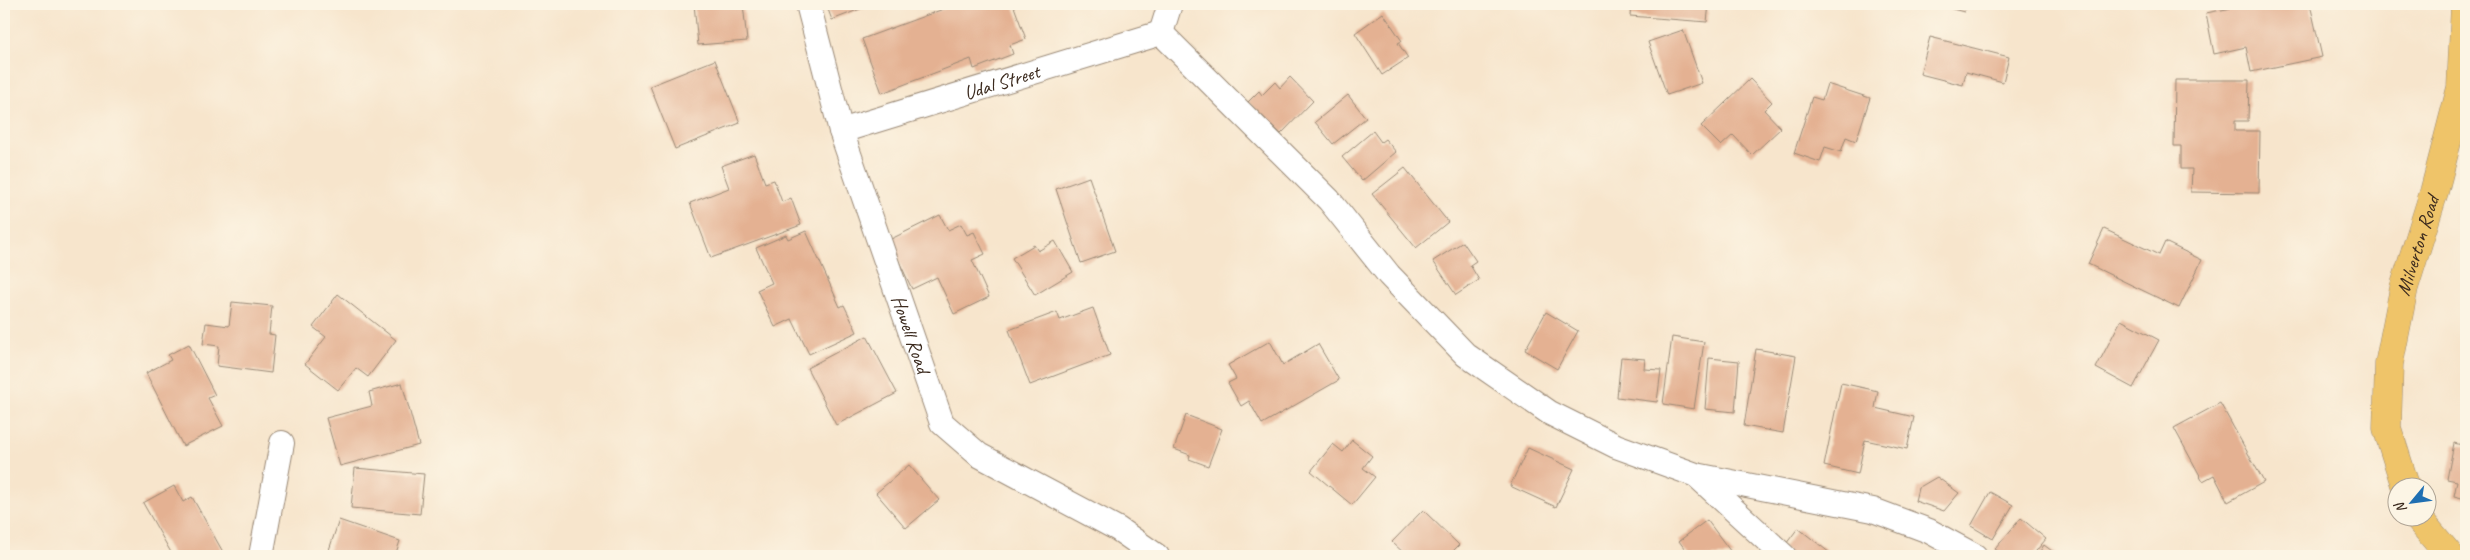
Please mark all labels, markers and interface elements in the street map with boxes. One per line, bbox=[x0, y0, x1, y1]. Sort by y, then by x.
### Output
street label: Udal Street bbox=[961, 58, 1045, 106]
street label: Milverton Road bbox=[2390, 190, 2446, 299]
street label: Howell Road bbox=[886, 292, 937, 379]
north arrow bbox=[2388, 478, 2438, 528]
text: N bbox=[2390, 498, 2411, 516]

